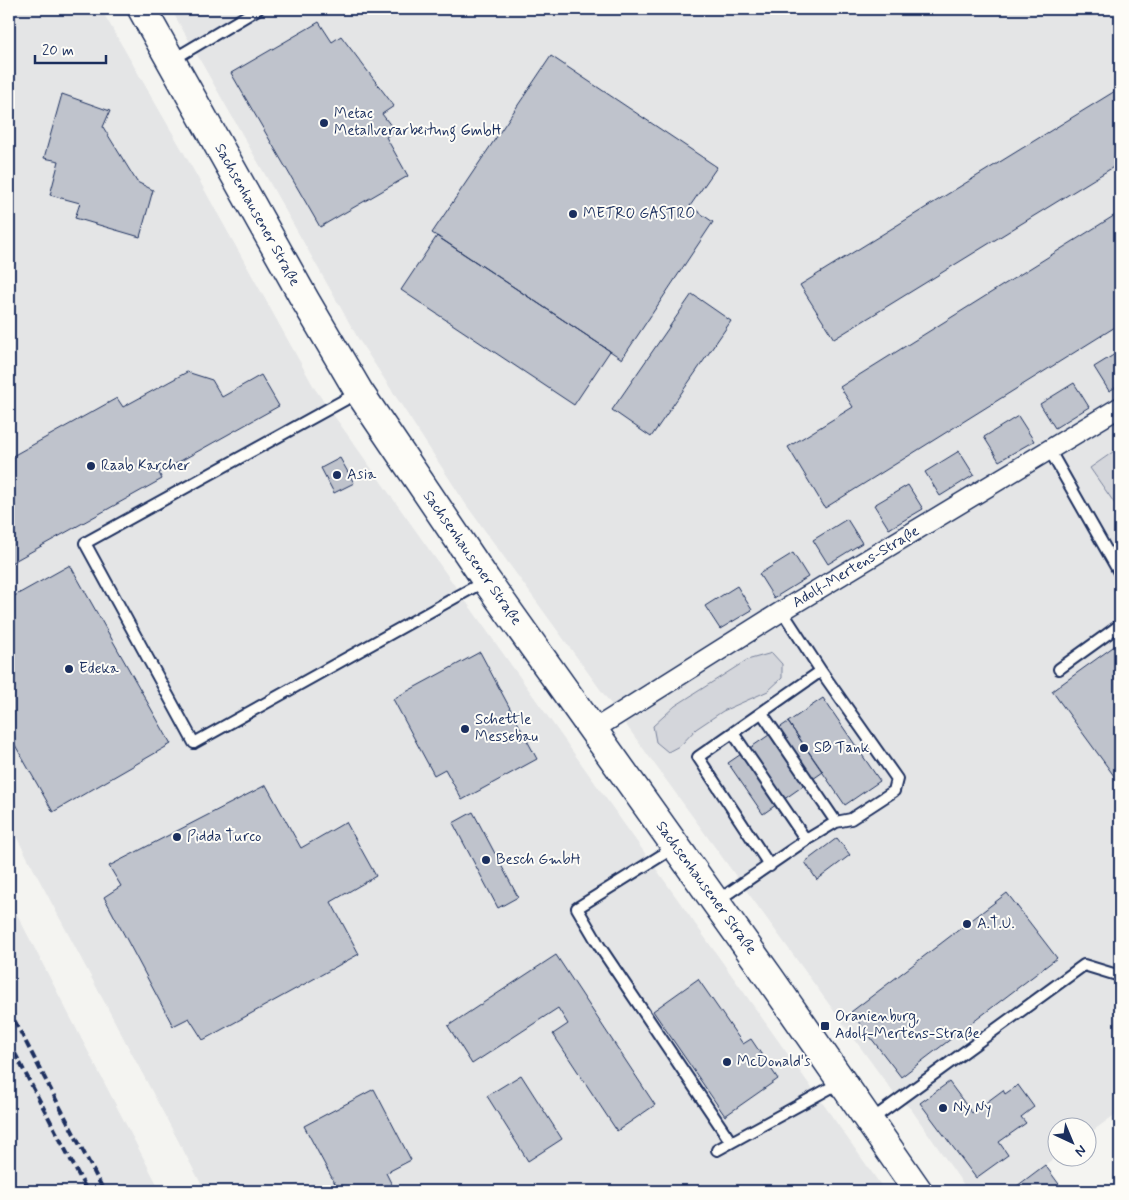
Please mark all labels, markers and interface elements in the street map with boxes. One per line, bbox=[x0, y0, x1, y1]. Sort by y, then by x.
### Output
scale bar bbox=[35, 32, 106, 64]
text: 20 m bbox=[42, 41, 74, 61]
place label: Metac Metallverarbeitung GmbH bbox=[334, 104, 502, 142]
marker: Metac Metallverarbeitung GmbH bbox=[318, 117, 330, 129]
street label: Sachsenhausener Straße bbox=[209, 140, 305, 290]
place label: METRO GASTRO bbox=[583, 204, 695, 224]
marker: METRO GASTRO bbox=[567, 208, 579, 220]
place label: Raab Karcher bbox=[101, 456, 190, 476]
marker: Raab Karcher bbox=[85, 460, 97, 472]
place label: Asia bbox=[347, 465, 377, 485]
marker: Asia bbox=[331, 469, 343, 481]
street label: Sachsenhausener Straße bbox=[418, 487, 526, 629]
street label: Adolf-Mertens-Straße bbox=[789, 521, 923, 613]
place label: Edeka bbox=[79, 659, 120, 679]
marker: Edeka bbox=[63, 663, 75, 675]
place label: Schettle Messebau bbox=[475, 710, 538, 747]
marker: Schettle Messebau bbox=[459, 723, 471, 735]
place label: SB Tank bbox=[814, 738, 870, 758]
marker: SB Tank bbox=[798, 742, 810, 754]
street label: Sachsenhausener Straße bbox=[651, 817, 761, 959]
place label: Pidda Turco bbox=[187, 827, 262, 847]
marker: Pidda Turco bbox=[171, 831, 183, 843]
place label: Besch GmbH bbox=[496, 850, 581, 870]
marker: Besch GmbH bbox=[480, 854, 492, 866]
place label: A.T.U. bbox=[977, 914, 1015, 934]
marker: A.T.U. bbox=[961, 918, 973, 930]
place label: Oranienburg, Adolf-Mertens-Straße bbox=[835, 1007, 980, 1044]
marker: Oranienburg, Adolf-Mertens-Straße bbox=[819, 1020, 831, 1032]
place label: McDonald's bbox=[737, 1052, 811, 1072]
marker: McDonald's bbox=[721, 1056, 733, 1068]
place label: Ny Ny bbox=[953, 1098, 991, 1118]
marker: Ny Ny bbox=[937, 1102, 949, 1114]
north arrow bbox=[1046, 1118, 1096, 1168]
text: N bbox=[1071, 1141, 1090, 1160]

